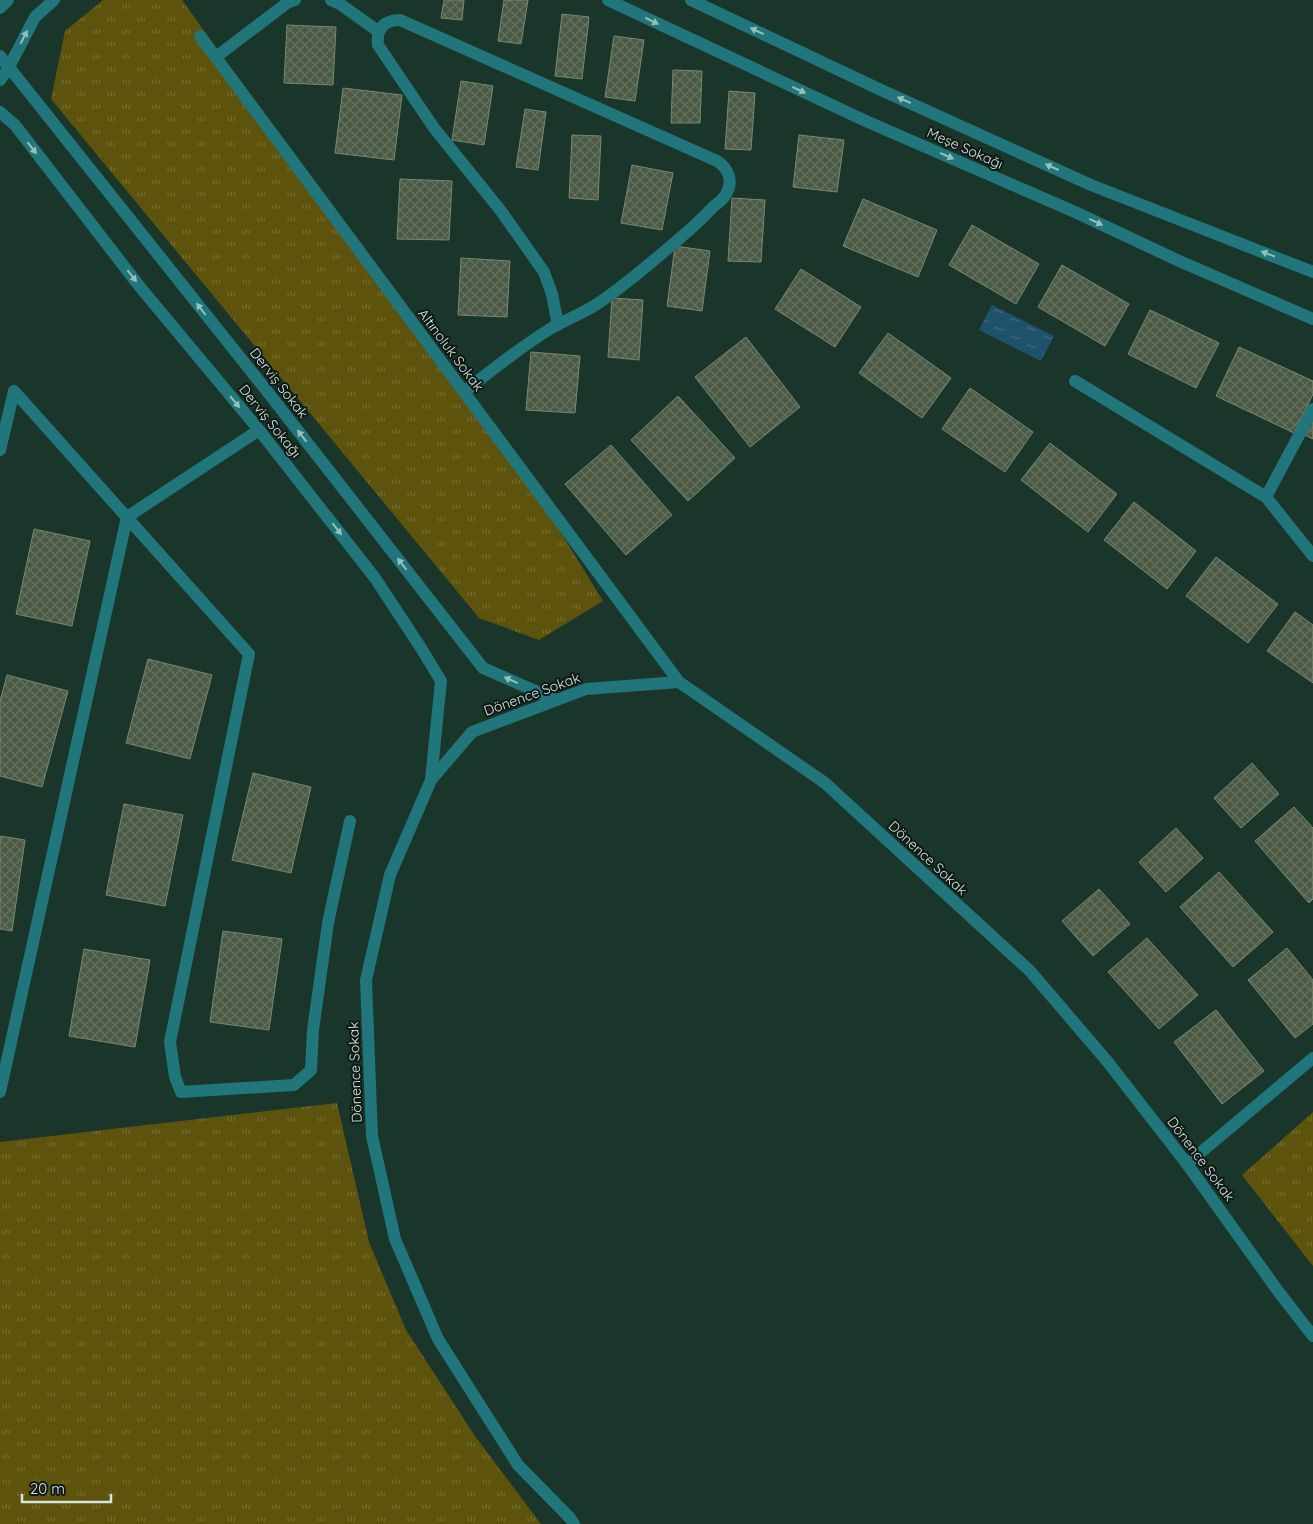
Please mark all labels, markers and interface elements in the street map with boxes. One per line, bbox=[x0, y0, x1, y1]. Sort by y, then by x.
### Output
one-way arrow bbox=[644, 17, 659, 25]
one-way arrow bbox=[750, 27, 764, 35]
one-way arrow bbox=[20, 30, 28, 45]
one-way arrow bbox=[792, 86, 806, 94]
one-way arrow bbox=[897, 96, 911, 104]
street label: Meşe Sokağı bbox=[924, 123, 1006, 173]
one-way arrow bbox=[27, 141, 38, 154]
one-way arrow bbox=[940, 153, 954, 161]
one-way arrow bbox=[1045, 163, 1059, 171]
one-way arrow bbox=[1089, 218, 1103, 226]
one-way arrow bbox=[1260, 250, 1275, 258]
one-way arrow bbox=[126, 269, 137, 282]
one-way arrow bbox=[196, 302, 206, 316]
street label: Altınoluk Sokak bbox=[414, 305, 488, 395]
street label: Derviş Sokak bbox=[246, 344, 312, 422]
street label: Derviş Sokağı bbox=[235, 381, 305, 461]
one-way arrow bbox=[230, 395, 241, 408]
one-way arrow bbox=[296, 430, 307, 443]
one-way arrow bbox=[331, 522, 342, 535]
one-way arrow bbox=[397, 557, 407, 571]
street label: Dönence Sokak bbox=[481, 668, 583, 720]
one-way arrow bbox=[504, 676, 518, 684]
street label: Dönence Sokak bbox=[885, 817, 971, 899]
street label: Dönence Sokak bbox=[344, 1021, 366, 1123]
street label: Dönence Sokak bbox=[1163, 1113, 1239, 1205]
scale bar bbox=[22, 1472, 111, 1504]
text: 20 m bbox=[30, 1479, 65, 1498]

